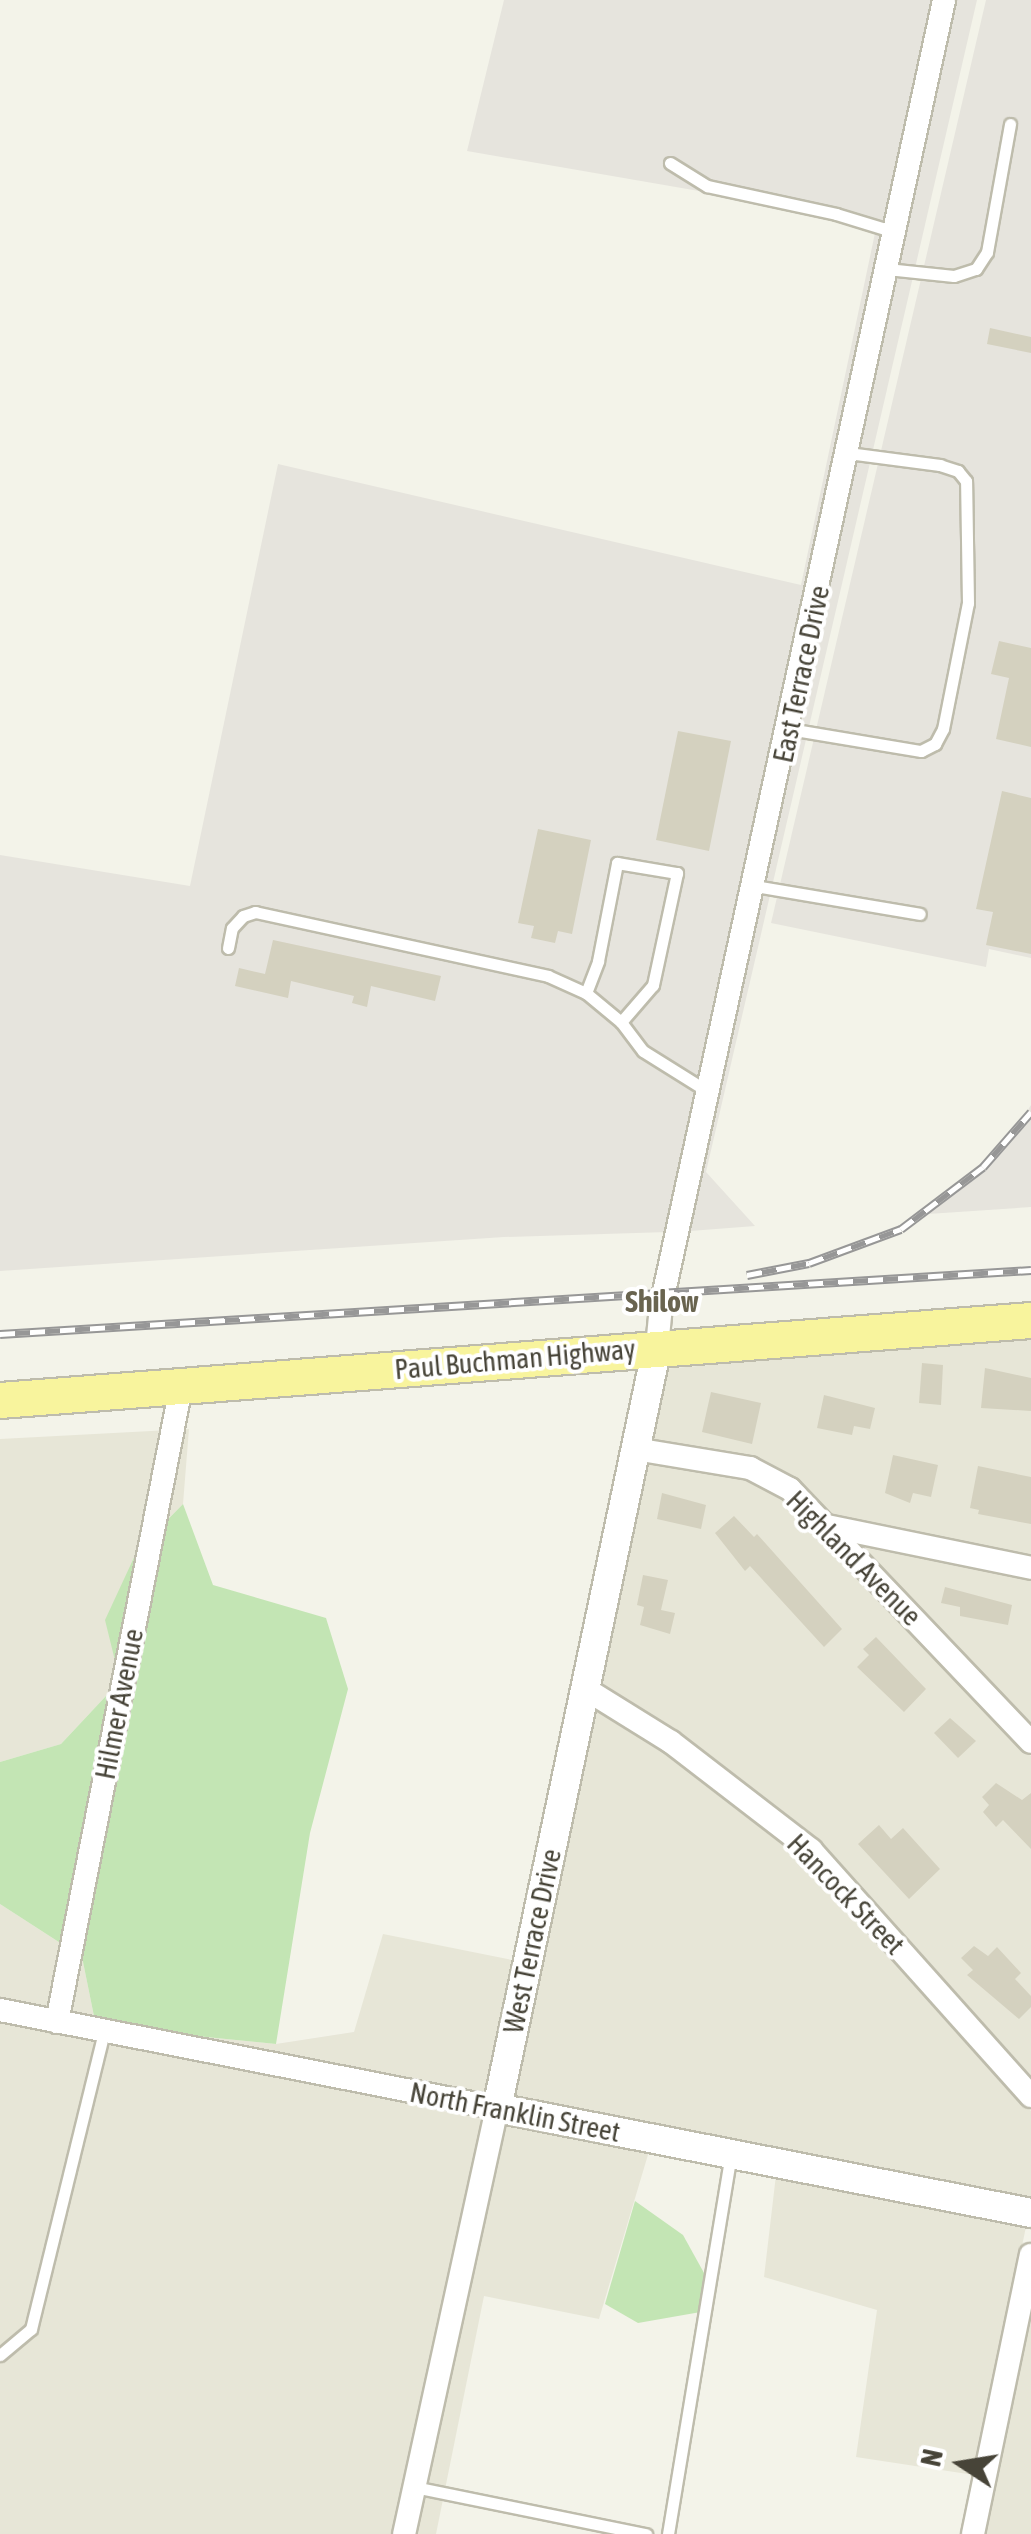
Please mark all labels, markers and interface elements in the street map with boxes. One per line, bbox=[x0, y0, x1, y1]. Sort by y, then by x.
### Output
street label: East Terrace Drive bbox=[766, 582, 836, 766]
district label: Shilow bbox=[625, 1283, 699, 1319]
street label: Paul Buchman Highway bbox=[393, 1332, 637, 1386]
street label: Highland Avenue bbox=[780, 1484, 928, 1632]
street label: Hilmer Avenue bbox=[88, 1626, 150, 1782]
street label: Hancock Street bbox=[780, 1827, 912, 1961]
street label: West Terrace Drive bbox=[496, 1846, 568, 2036]
street label: North Franklin Street bbox=[407, 2075, 623, 2149]
north arrow bbox=[911, 2414, 1011, 2514]
text: N bbox=[914, 2446, 949, 2469]

